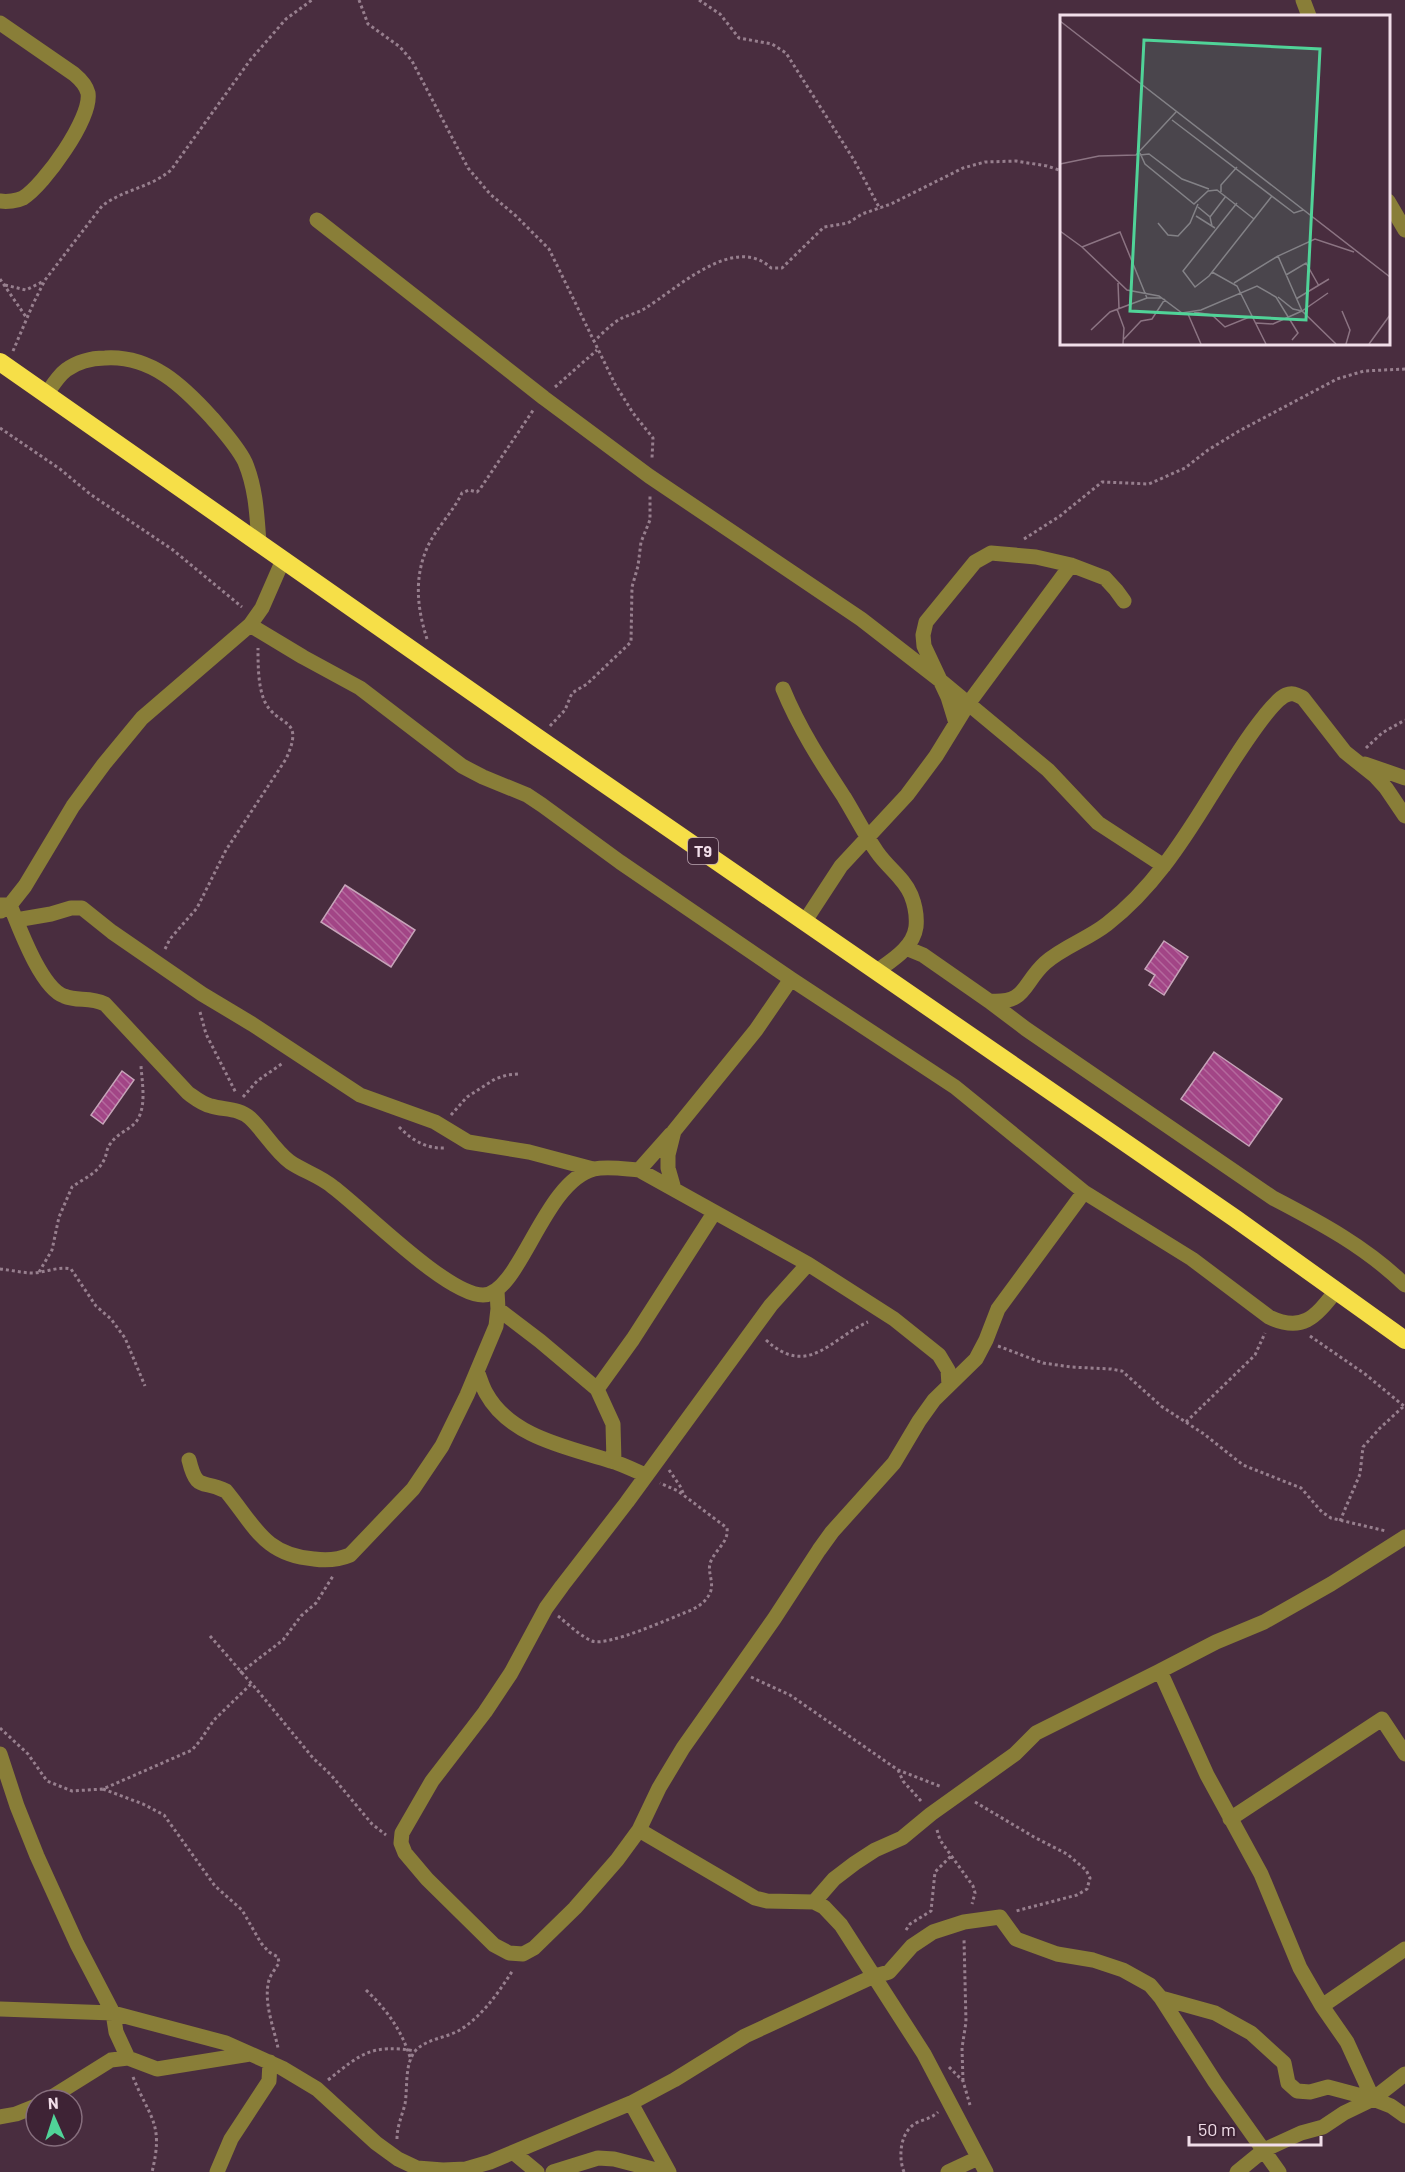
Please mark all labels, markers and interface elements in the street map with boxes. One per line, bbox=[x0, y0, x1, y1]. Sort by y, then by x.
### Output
inset map bbox=[1060, 15, 1390, 345]
road number: T9 bbox=[688, 838, 718, 864]
north arrow bbox=[24, 2088, 84, 2148]
text: N bbox=[47, 2093, 59, 2112]
scale bar bbox=[1189, 2109, 1321, 2147]
text: 50 m bbox=[1198, 2118, 1236, 2140]

